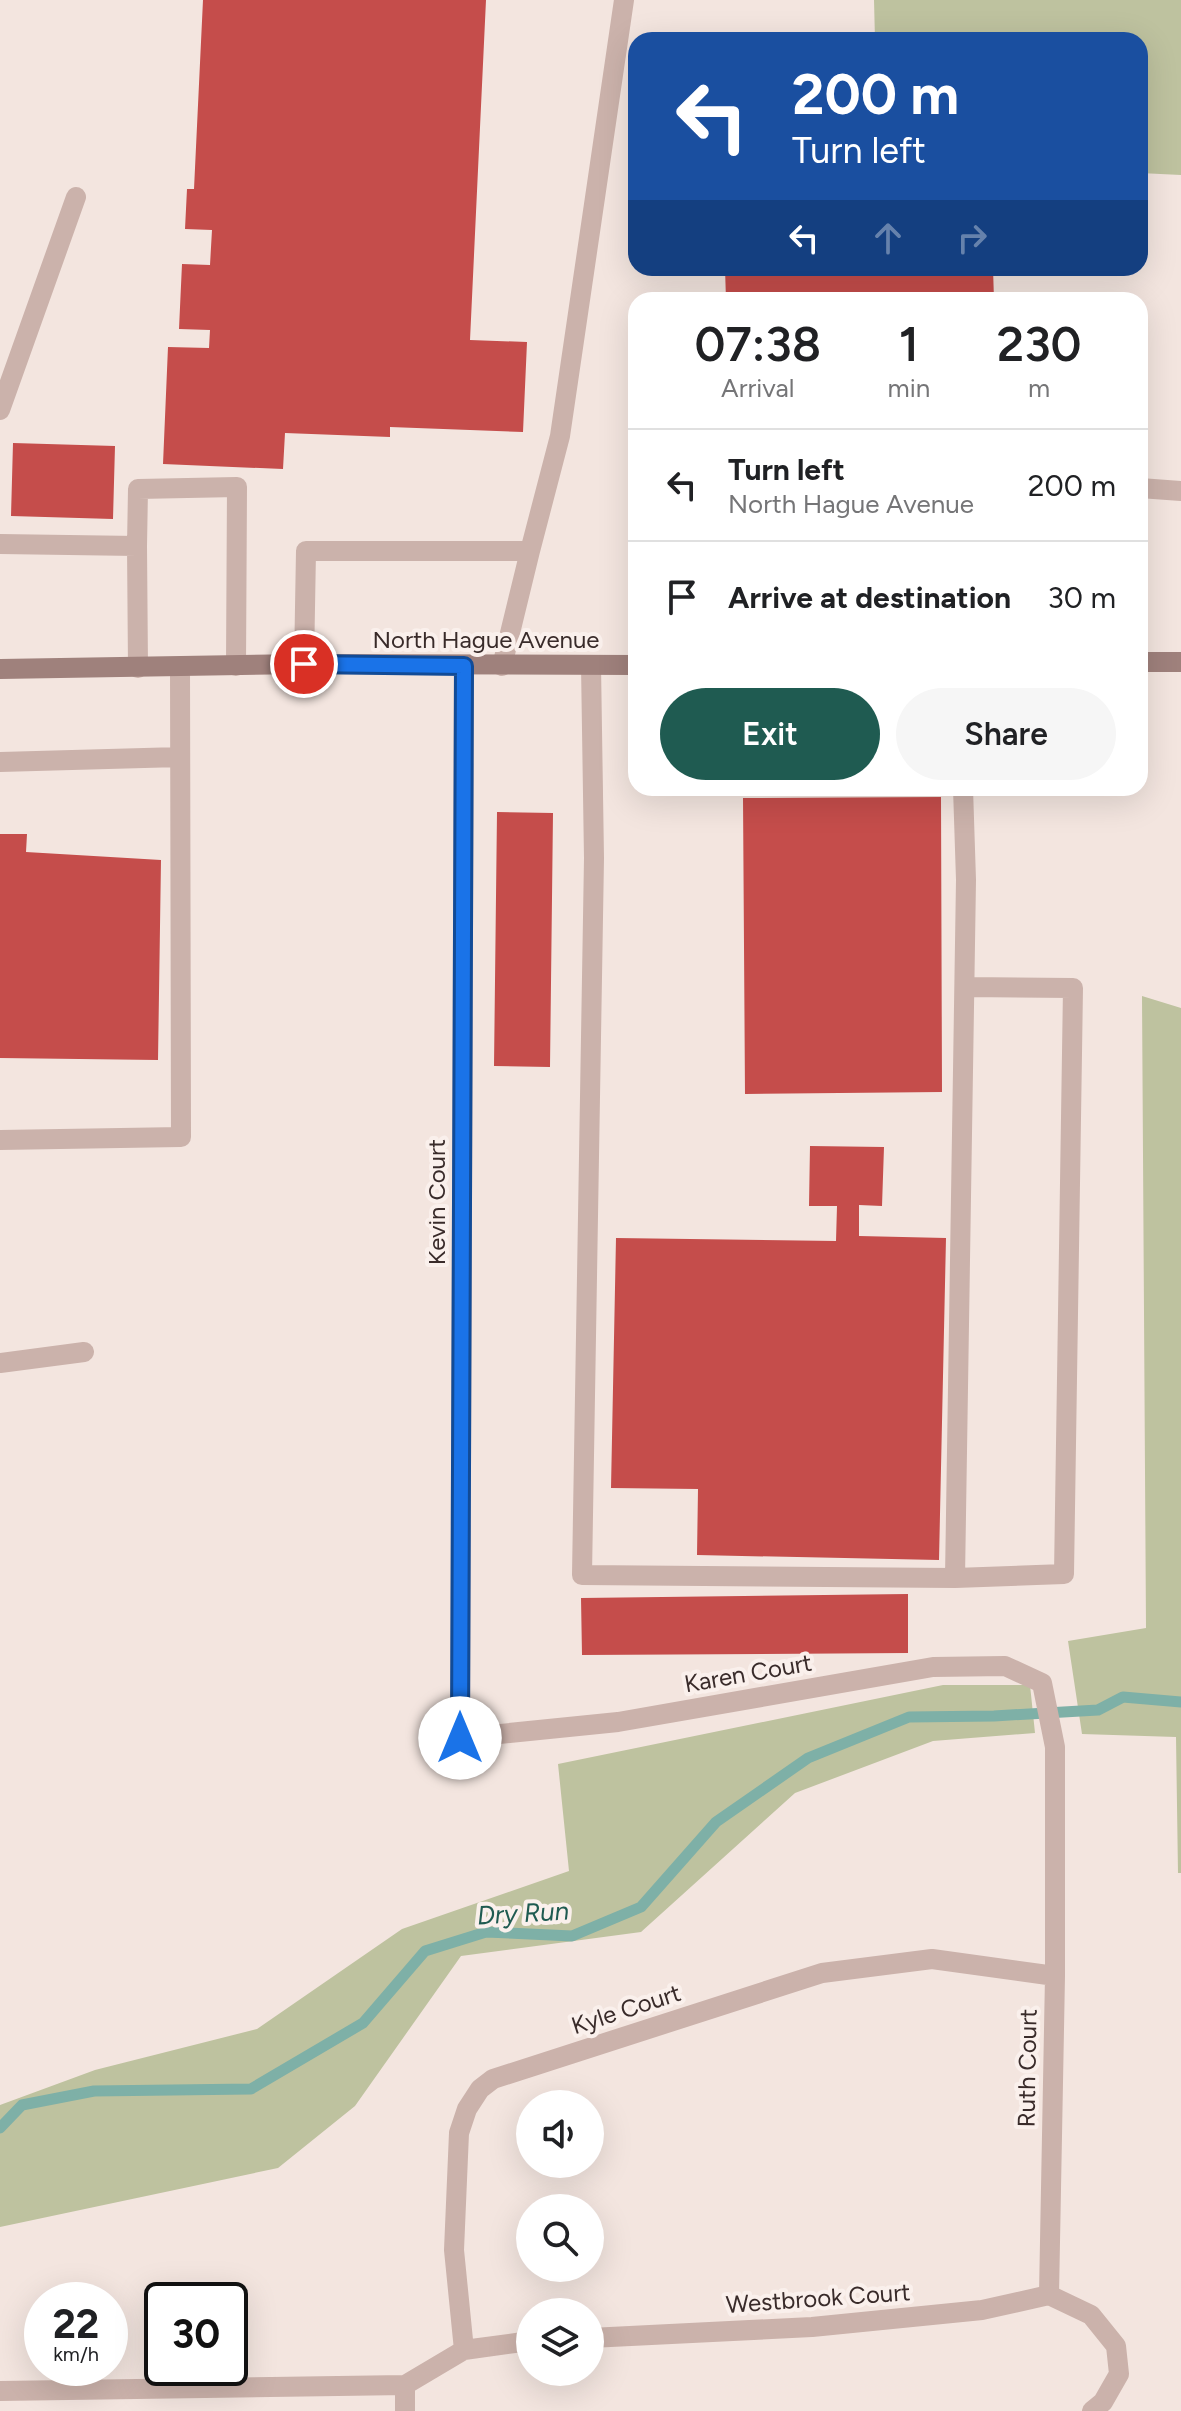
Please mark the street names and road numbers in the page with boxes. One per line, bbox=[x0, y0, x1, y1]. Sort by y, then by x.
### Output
street label: North Hague Avenue bbox=[373, 625, 599, 654]
street label: Kevin Court bbox=[422, 1139, 451, 1265]
street label: Karen Court bbox=[682, 1648, 814, 1698]
street label: Kyle Court bbox=[568, 1978, 684, 2040]
street label: Ruth Court bbox=[1011, 2008, 1043, 2128]
street label: Westbrook Court bbox=[725, 2277, 911, 2319]

